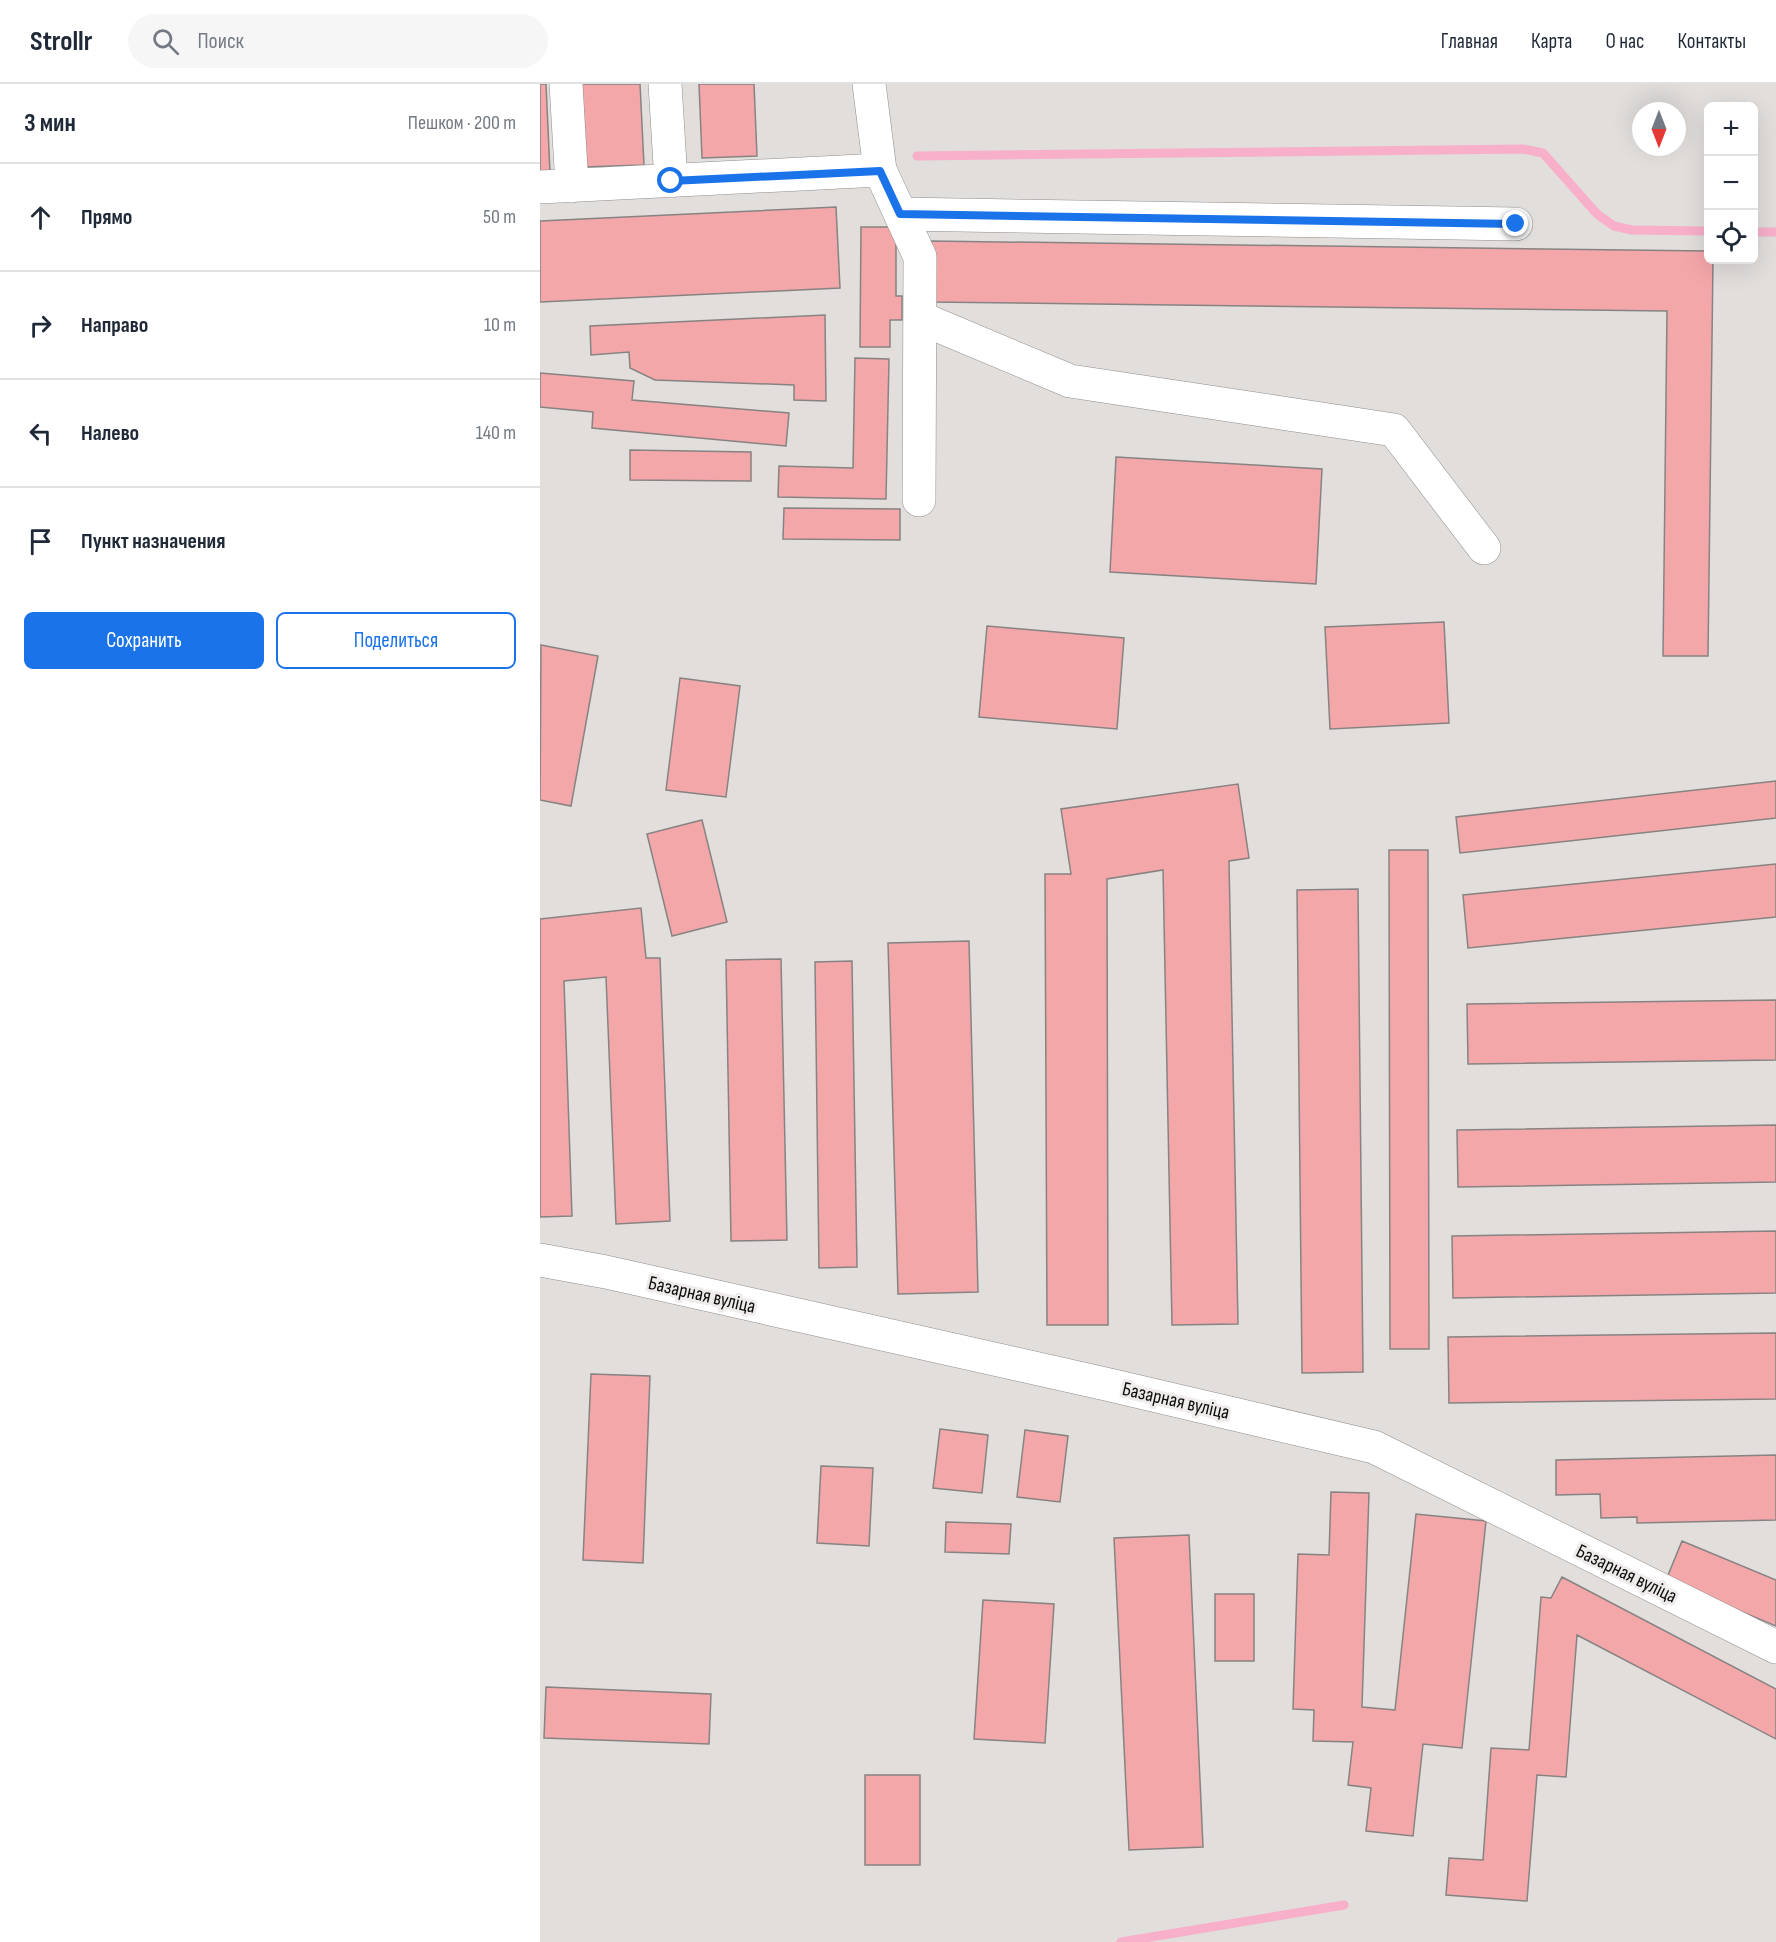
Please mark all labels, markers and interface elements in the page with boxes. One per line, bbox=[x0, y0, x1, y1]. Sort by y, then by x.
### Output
search box bbox=[128, 14, 548, 68]
text: Strollr bbox=[30, 25, 92, 58]
icon: search bbox=[149, 25, 182, 58]
text: Поиск bbox=[197, 28, 244, 55]
text: Главная bbox=[1441, 29, 1498, 54]
text: Карта bbox=[1531, 29, 1572, 54]
text: О нас bbox=[1605, 29, 1644, 54]
text: Контакты bbox=[1677, 29, 1746, 54]
north arrow bbox=[1632, 102, 1686, 156]
map controls bbox=[1704, 102, 1758, 264]
button: + bbox=[1704, 102, 1758, 156]
text: 3 мин bbox=[24, 108, 76, 139]
text: Пешком · 200 m bbox=[408, 111, 516, 135]
button: − bbox=[1704, 156, 1758, 210]
route start bbox=[657, 167, 683, 193]
icon: ahead bbox=[24, 201, 57, 234]
text: Прямо bbox=[81, 204, 132, 231]
text: 50 m bbox=[483, 205, 516, 229]
route end bbox=[1502, 210, 1528, 236]
button: locate bbox=[1704, 210, 1758, 264]
icon: right bbox=[24, 309, 57, 342]
text: Направо bbox=[81, 312, 148, 339]
text: 10 m bbox=[484, 313, 516, 337]
icon: left bbox=[24, 417, 57, 450]
text: Налево bbox=[81, 420, 139, 447]
text: 140 m bbox=[476, 421, 516, 445]
icon: arrive bbox=[24, 525, 57, 558]
text: Пункт назначения bbox=[81, 528, 225, 555]
button: Сохранить bbox=[24, 612, 264, 669]
button: Поделиться bbox=[276, 612, 516, 669]
street label: Базарная вуліца bbox=[646, 1271, 758, 1319]
street label: Базарная вуліца bbox=[1120, 1377, 1232, 1425]
street label: Базарная вуліца bbox=[1572, 1539, 1681, 1609]

